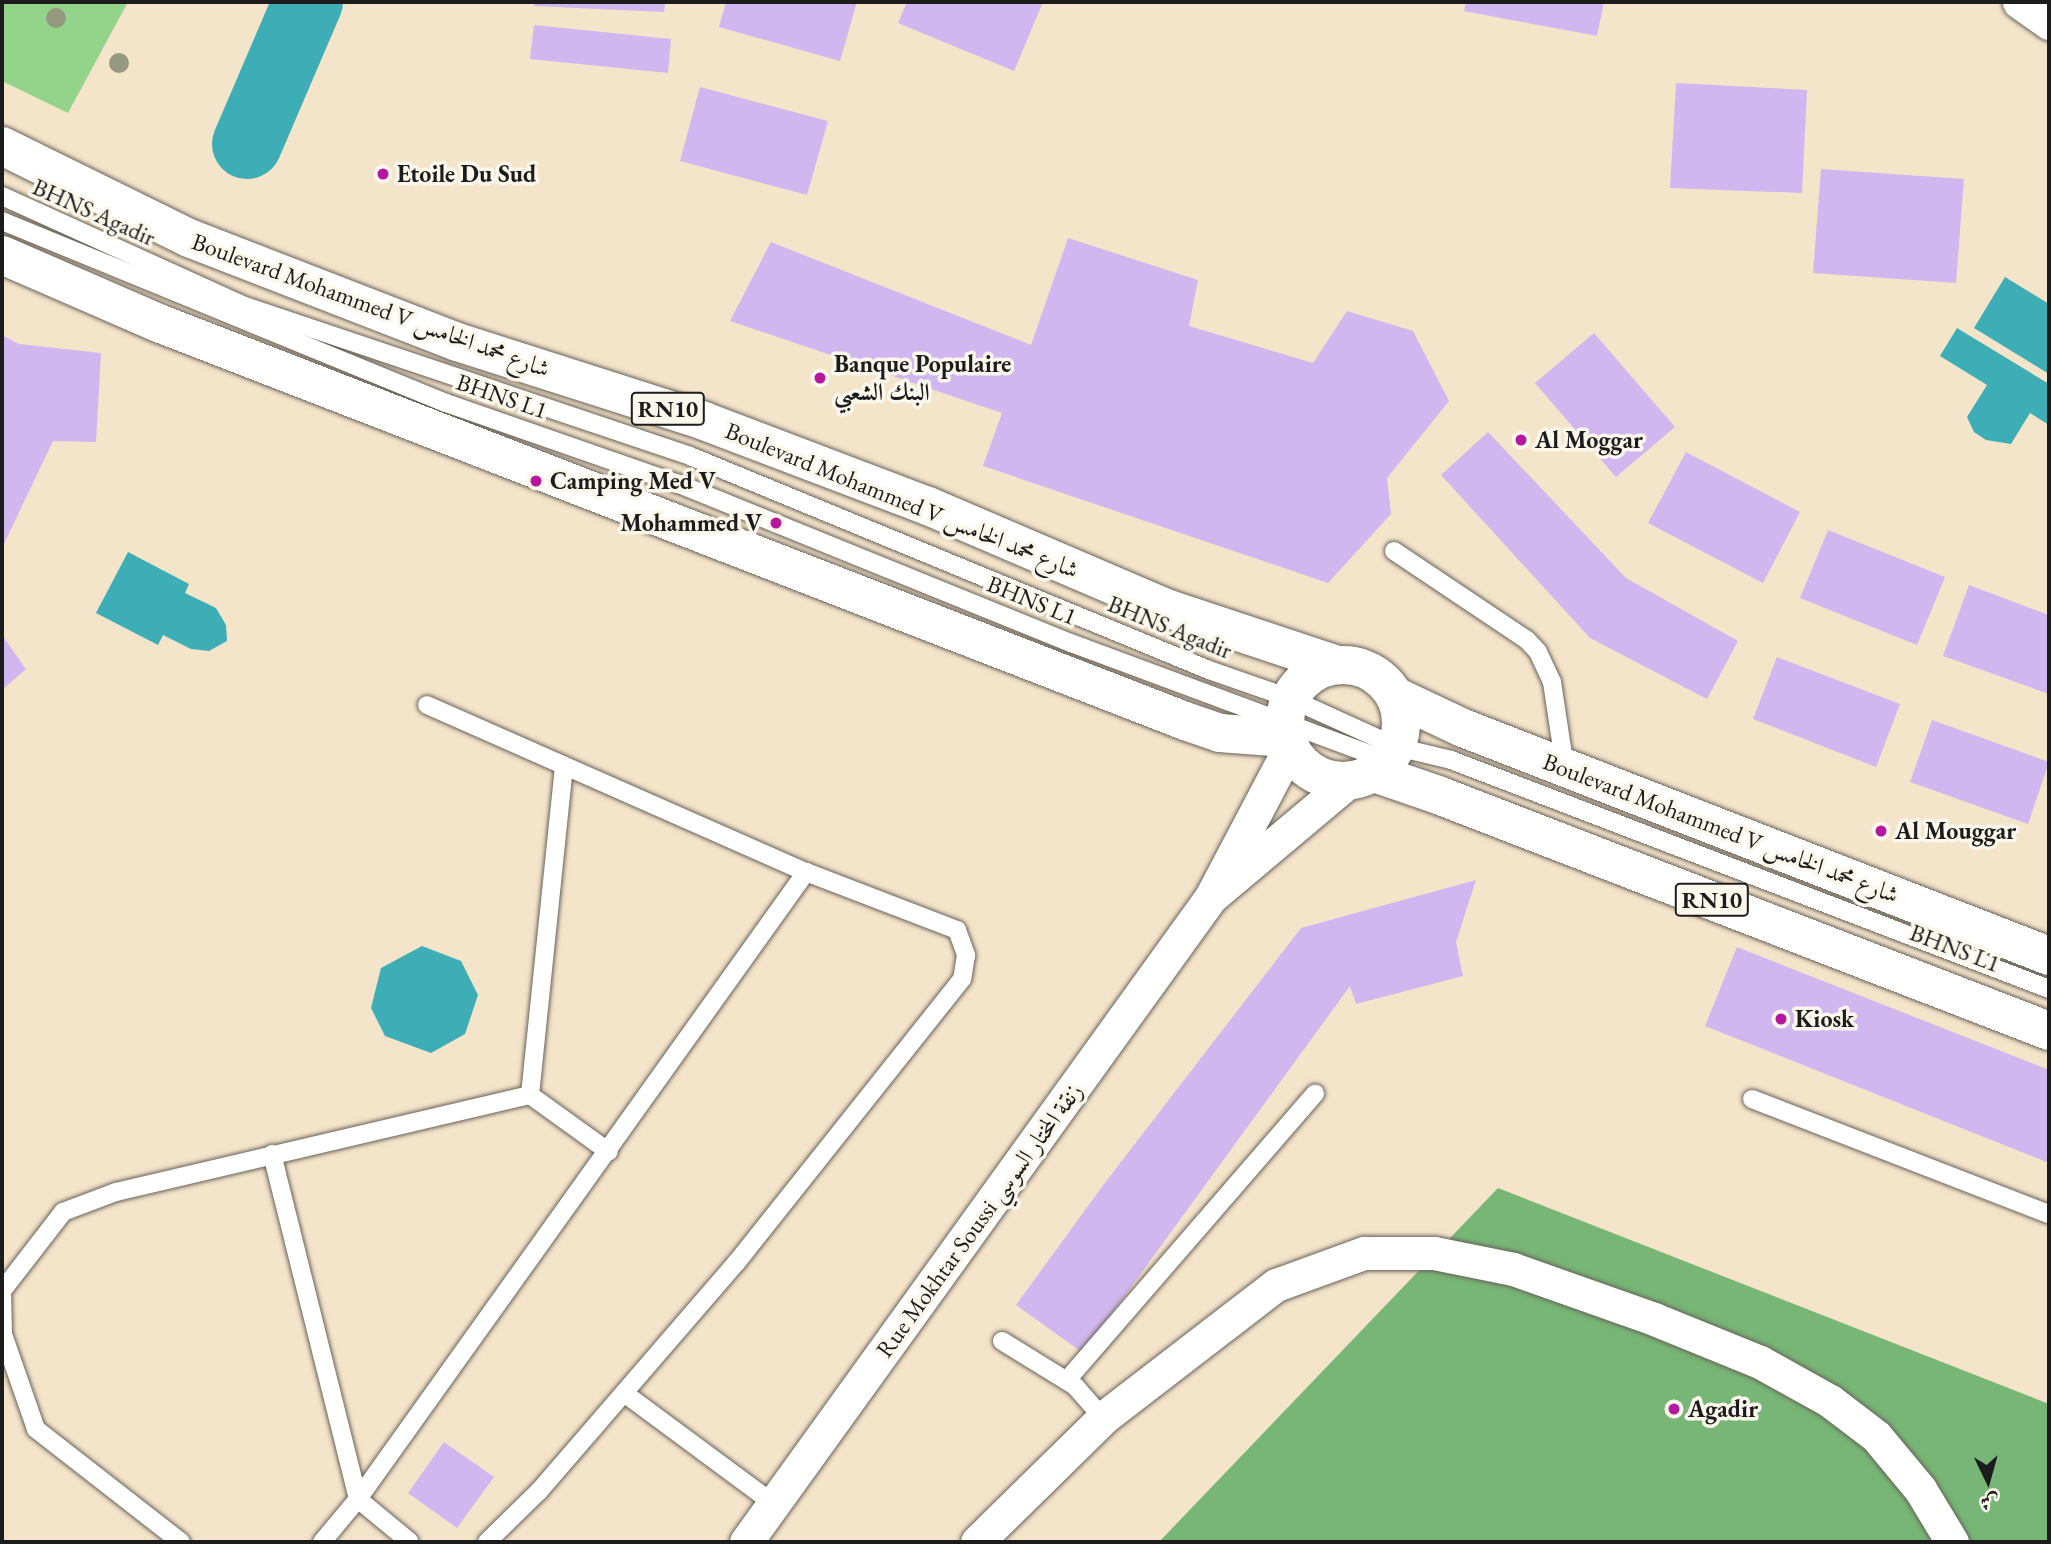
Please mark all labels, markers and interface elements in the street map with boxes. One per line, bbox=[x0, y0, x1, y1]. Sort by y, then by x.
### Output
place label: Etoile Du Sud bbox=[397, 160, 536, 188]
marker: Etoile Du Sud bbox=[375, 166, 391, 182]
street label: BHNS Agadir bbox=[28, 172, 160, 252]
street label: Boulevard Mohammed V شارع محمد الخامس bbox=[188, 227, 554, 383]
place label: Banque Populaire البنك الشعبي bbox=[834, 350, 1011, 406]
street label: BHNS L1 bbox=[453, 367, 551, 425]
marker: Banque Populaire البنك الشعبي bbox=[812, 370, 828, 386]
road number: RN10 bbox=[630, 390, 706, 428]
street label: Boulevard Mohammed V شارع محمد الخامس bbox=[721, 416, 1083, 584]
place label: Al Moggar bbox=[1535, 426, 1643, 454]
marker: Al Moggar bbox=[1513, 432, 1529, 448]
place label: Camping Med V bbox=[550, 467, 716, 495]
marker: Camping Med V bbox=[528, 473, 544, 489]
place label: Mohammed V bbox=[620, 509, 762, 537]
marker: Mohammed V bbox=[768, 515, 784, 531]
street label: BHNS L1 bbox=[983, 569, 1081, 631]
street label: BHNS Agadir bbox=[1104, 589, 1236, 665]
street label: Boulevard Mohammed V شارع محمد الخامس bbox=[1539, 747, 1903, 909]
place label: Al Mouggar bbox=[1895, 817, 2016, 845]
marker: Al Mouggar bbox=[1873, 823, 1889, 839]
road number: RN10 bbox=[1674, 880, 1750, 920]
street label: BHNS L1 bbox=[1906, 918, 2004, 978]
place label: Kiosk bbox=[1795, 1005, 1854, 1033]
marker: Kiosk bbox=[1773, 1011, 1789, 1027]
street label: Rue Mokhtar Soussi زنقة المختار السوسي bbox=[870, 1077, 1088, 1363]
place label: Agadir bbox=[1688, 1395, 1758, 1423]
marker: Agadir bbox=[1666, 1401, 1682, 1417]
north arrow bbox=[1953, 1446, 2023, 1516]
text: ش bbox=[1979, 1489, 2000, 1516]

